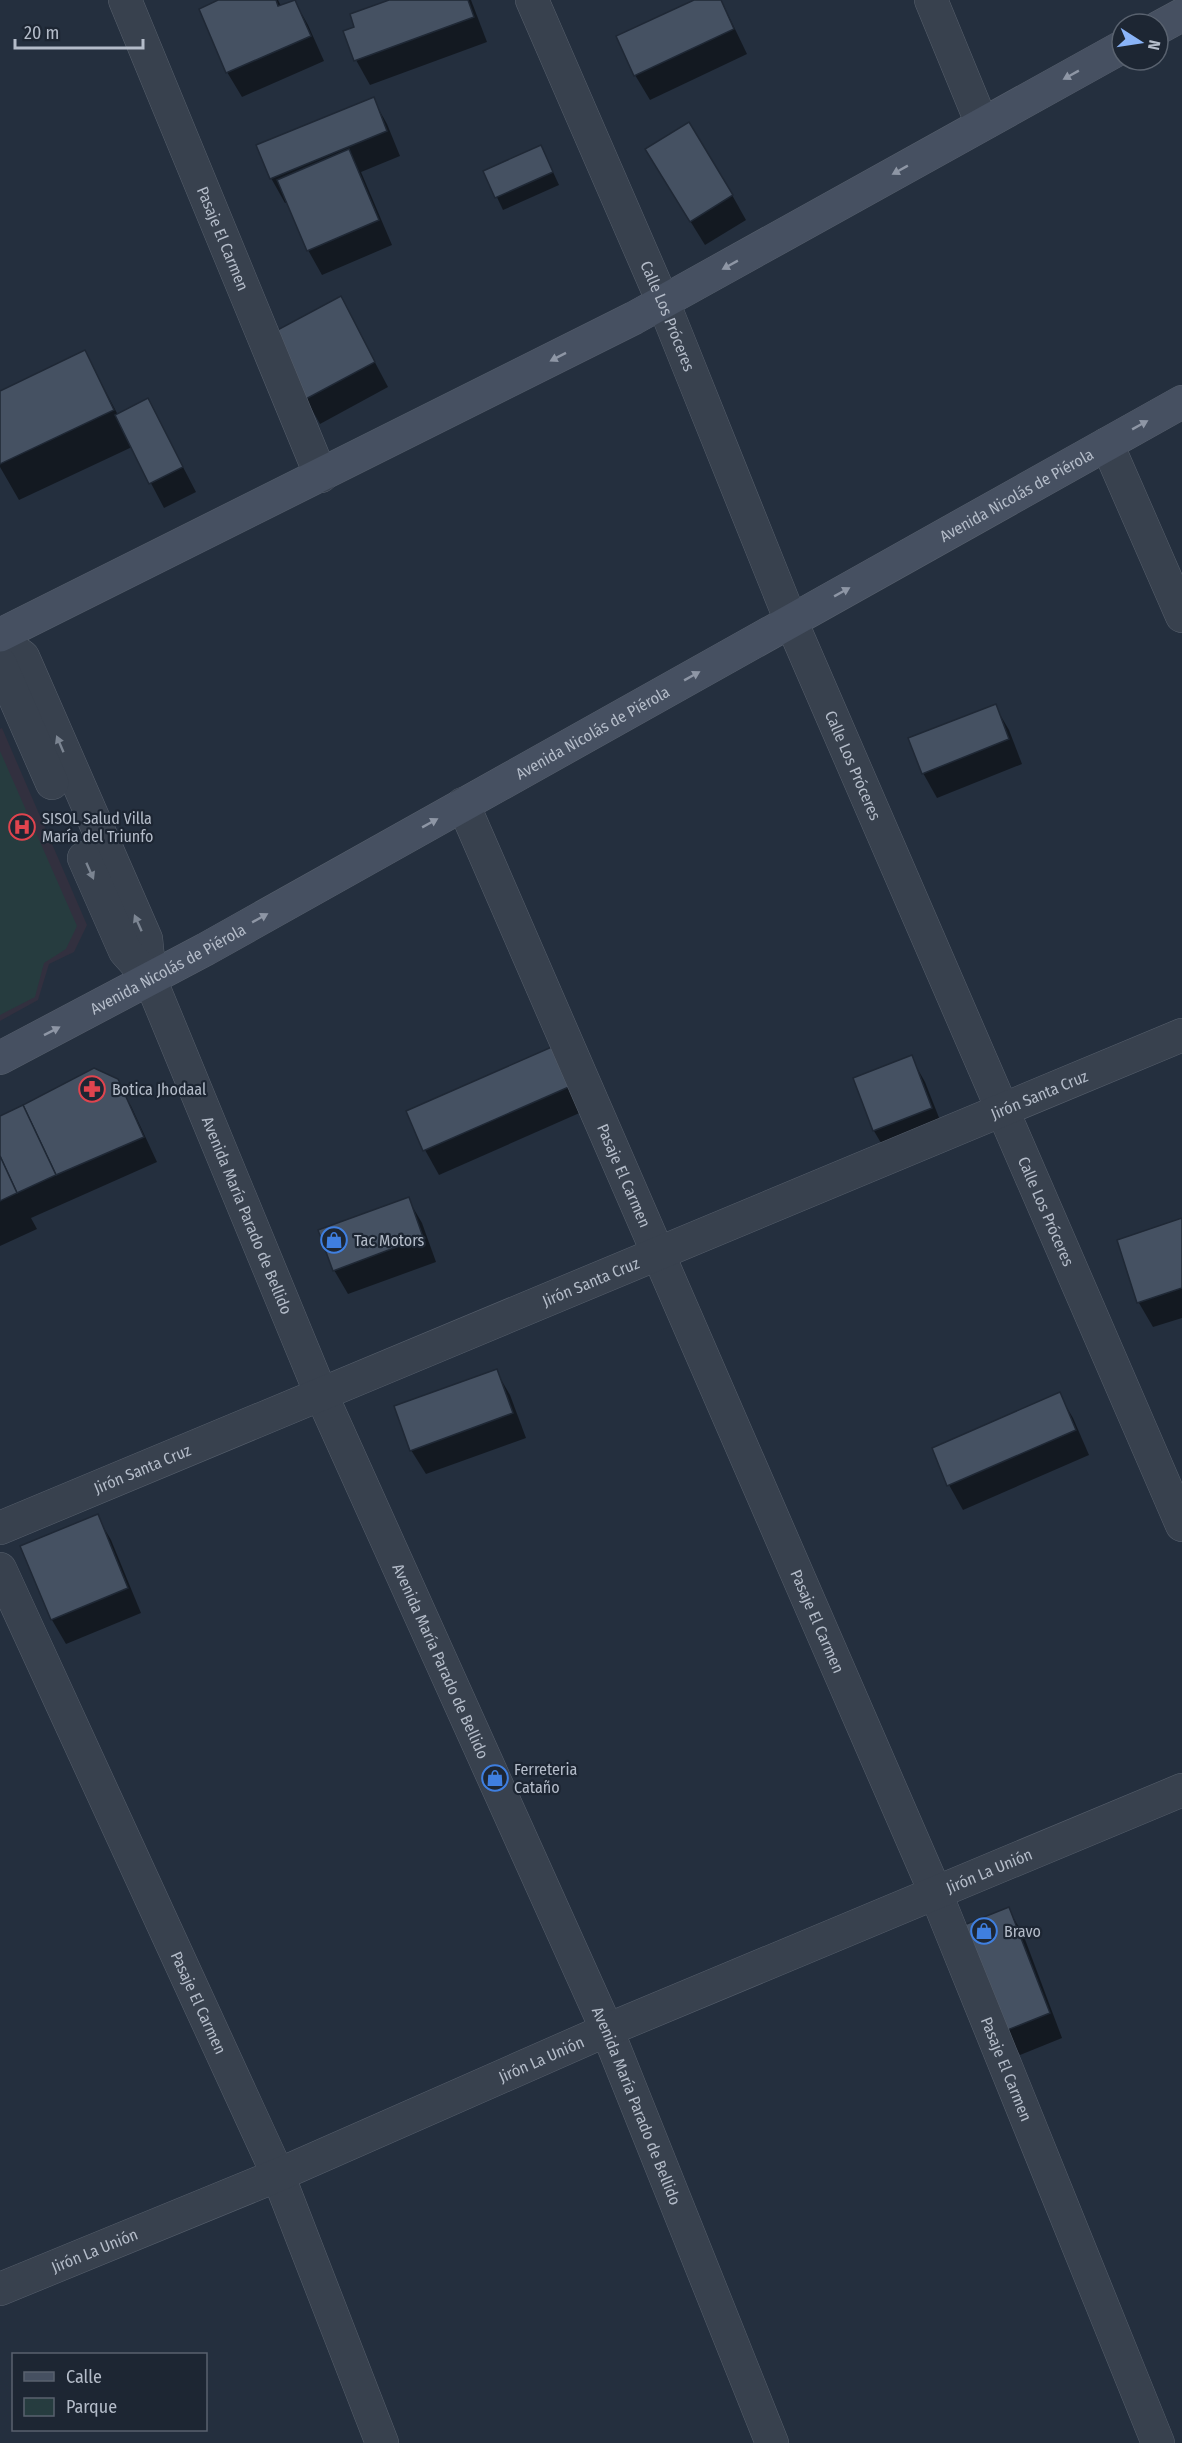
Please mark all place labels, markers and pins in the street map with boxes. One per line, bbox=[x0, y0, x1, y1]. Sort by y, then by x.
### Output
place label: SISOL Salud Villa María del Triunfo bbox=[42, 809, 153, 846]
hospital icon: SISOL Salud Villa María del Triunfo bbox=[7, 812, 37, 842]
pharmacy icon: Botica Jhodaal bbox=[77, 1074, 107, 1104]
place label: Botica Jhodaal bbox=[112, 1080, 206, 1099]
shop icon: Tac Motors bbox=[319, 1225, 349, 1255]
place label: Tac Motors bbox=[354, 1231, 425, 1250]
place label: Ferreteria Cataño bbox=[514, 1760, 577, 1797]
shop icon: Ferreteria Cataño bbox=[480, 1763, 510, 1793]
shop icon: Bravo bbox=[969, 1916, 999, 1946]
place label: Bravo bbox=[1004, 1922, 1041, 1941]

